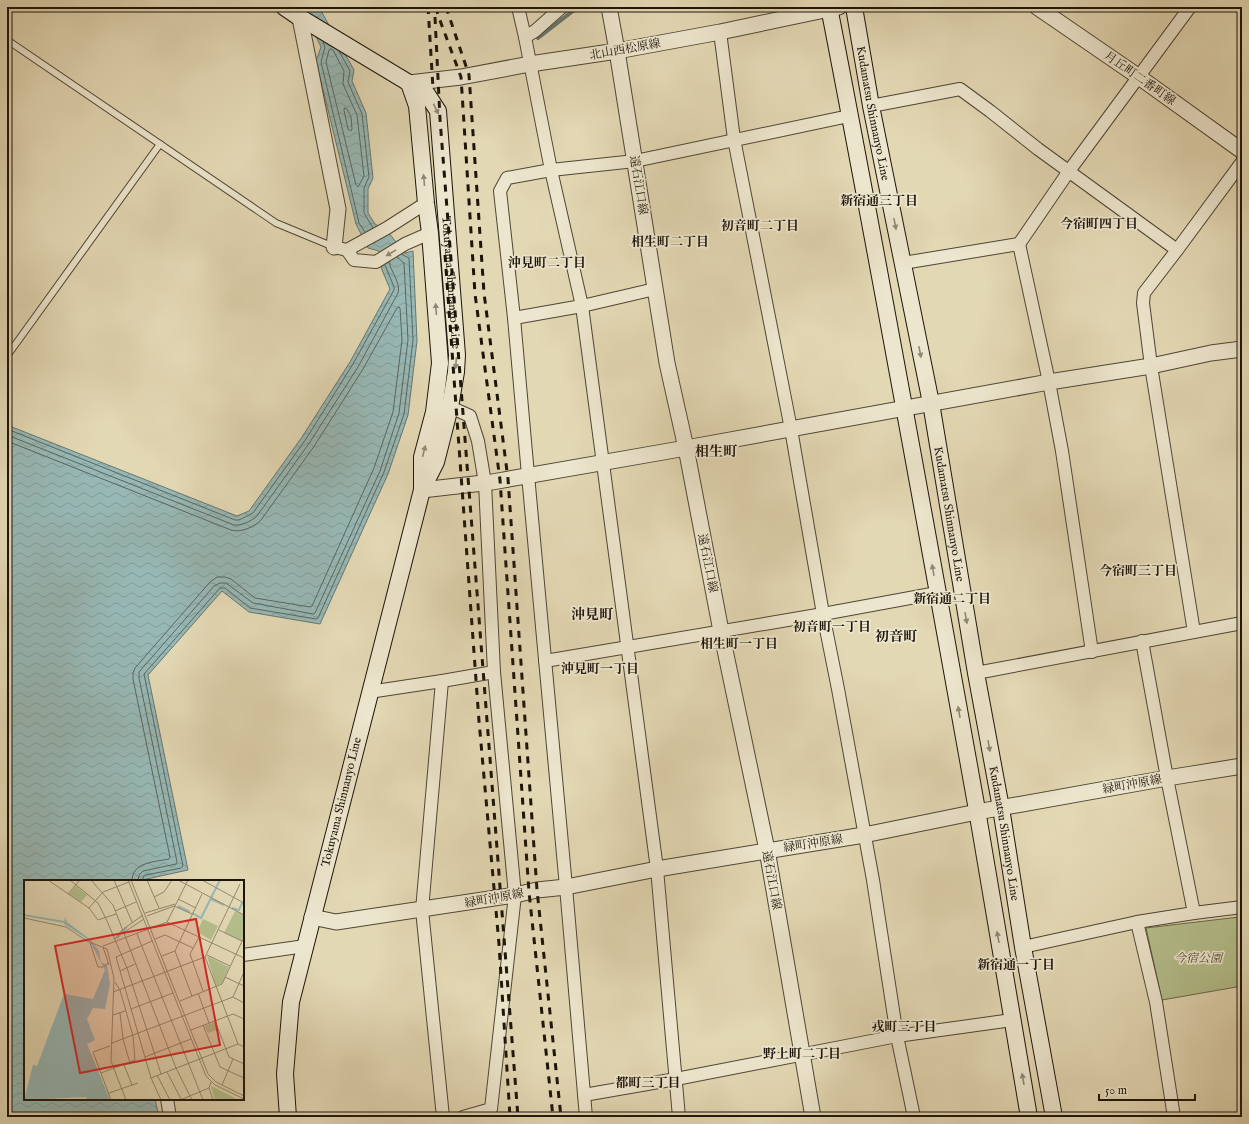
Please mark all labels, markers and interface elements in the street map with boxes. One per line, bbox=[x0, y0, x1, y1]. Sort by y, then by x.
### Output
street label: 北山西松原線 bbox=[588, 36, 662, 63]
street label: Kudamatsu Shinnanyo Line bbox=[853, 45, 893, 182]
street label: 月丘町二番町線 bbox=[1101, 48, 1178, 109]
one-way arrow bbox=[433, 103, 439, 115]
street label: 遠石江口線 bbox=[626, 154, 651, 216]
one-way arrow bbox=[420, 174, 427, 186]
district label: 新宿通三丁目 bbox=[840, 193, 918, 210]
street label: Tokuyama Shinnanyo Line bbox=[438, 215, 464, 350]
district label: 今宿町四丁目 bbox=[1060, 216, 1138, 233]
district label: 初音町二丁目 bbox=[721, 218, 799, 235]
one-way arrow bbox=[892, 218, 898, 230]
district label: 相生町二丁目 bbox=[631, 234, 709, 251]
one-way arrow bbox=[385, 249, 396, 257]
district label: 沖見町二丁目 bbox=[508, 255, 586, 272]
one-way arrow bbox=[432, 303, 439, 315]
one-way arrow bbox=[918, 345, 924, 358]
one-way arrow bbox=[453, 357, 460, 369]
district label: 相生町 bbox=[695, 443, 738, 461]
one-way arrow bbox=[421, 445, 427, 458]
street label: Kudamatsu Shinnanyo Line bbox=[930, 445, 968, 583]
street label: 遠石江口線 bbox=[694, 532, 721, 594]
district label: 今宿町三丁目 bbox=[1099, 563, 1177, 580]
one-way arrow bbox=[930, 564, 936, 577]
district label: 新宿通二丁目 bbox=[913, 591, 991, 608]
district label: 沖見町 bbox=[571, 606, 614, 624]
one-way arrow bbox=[964, 611, 970, 624]
district label: 初音町一丁目 bbox=[793, 619, 871, 636]
district label: 初音町 bbox=[875, 628, 918, 646]
district label: 相生町一丁目 bbox=[700, 636, 778, 653]
district label: 沖見町一丁目 bbox=[561, 661, 639, 678]
one-way arrow bbox=[956, 706, 962, 718]
street label: Tokuyama Shinnanyo Line bbox=[318, 735, 365, 869]
one-way arrow bbox=[986, 739, 992, 752]
street label: Kudamatsu Shinnanyo Line bbox=[985, 765, 1023, 902]
street label: 緑町沖原線 bbox=[1101, 772, 1163, 797]
street label: 緑町沖原線 bbox=[782, 831, 844, 856]
street label: 遠石江口線 bbox=[759, 849, 784, 911]
inset map bbox=[24, 880, 244, 1100]
street label: 緑町沖原線 bbox=[463, 886, 525, 911]
one-way arrow bbox=[995, 931, 1001, 943]
park label: 今宿公園 bbox=[1174, 951, 1224, 966]
district label: 新宿通一丁目 bbox=[977, 957, 1055, 974]
district label: 戎町三丁目 bbox=[871, 1019, 937, 1036]
district label: 野上町二丁目 bbox=[763, 1046, 841, 1063]
one-way arrow bbox=[1019, 1072, 1025, 1085]
district label: 都町三丁目 bbox=[615, 1075, 681, 1092]
scale bar bbox=[1099, 1076, 1195, 1102]
text: 50 m bbox=[1105, 1083, 1127, 1098]

